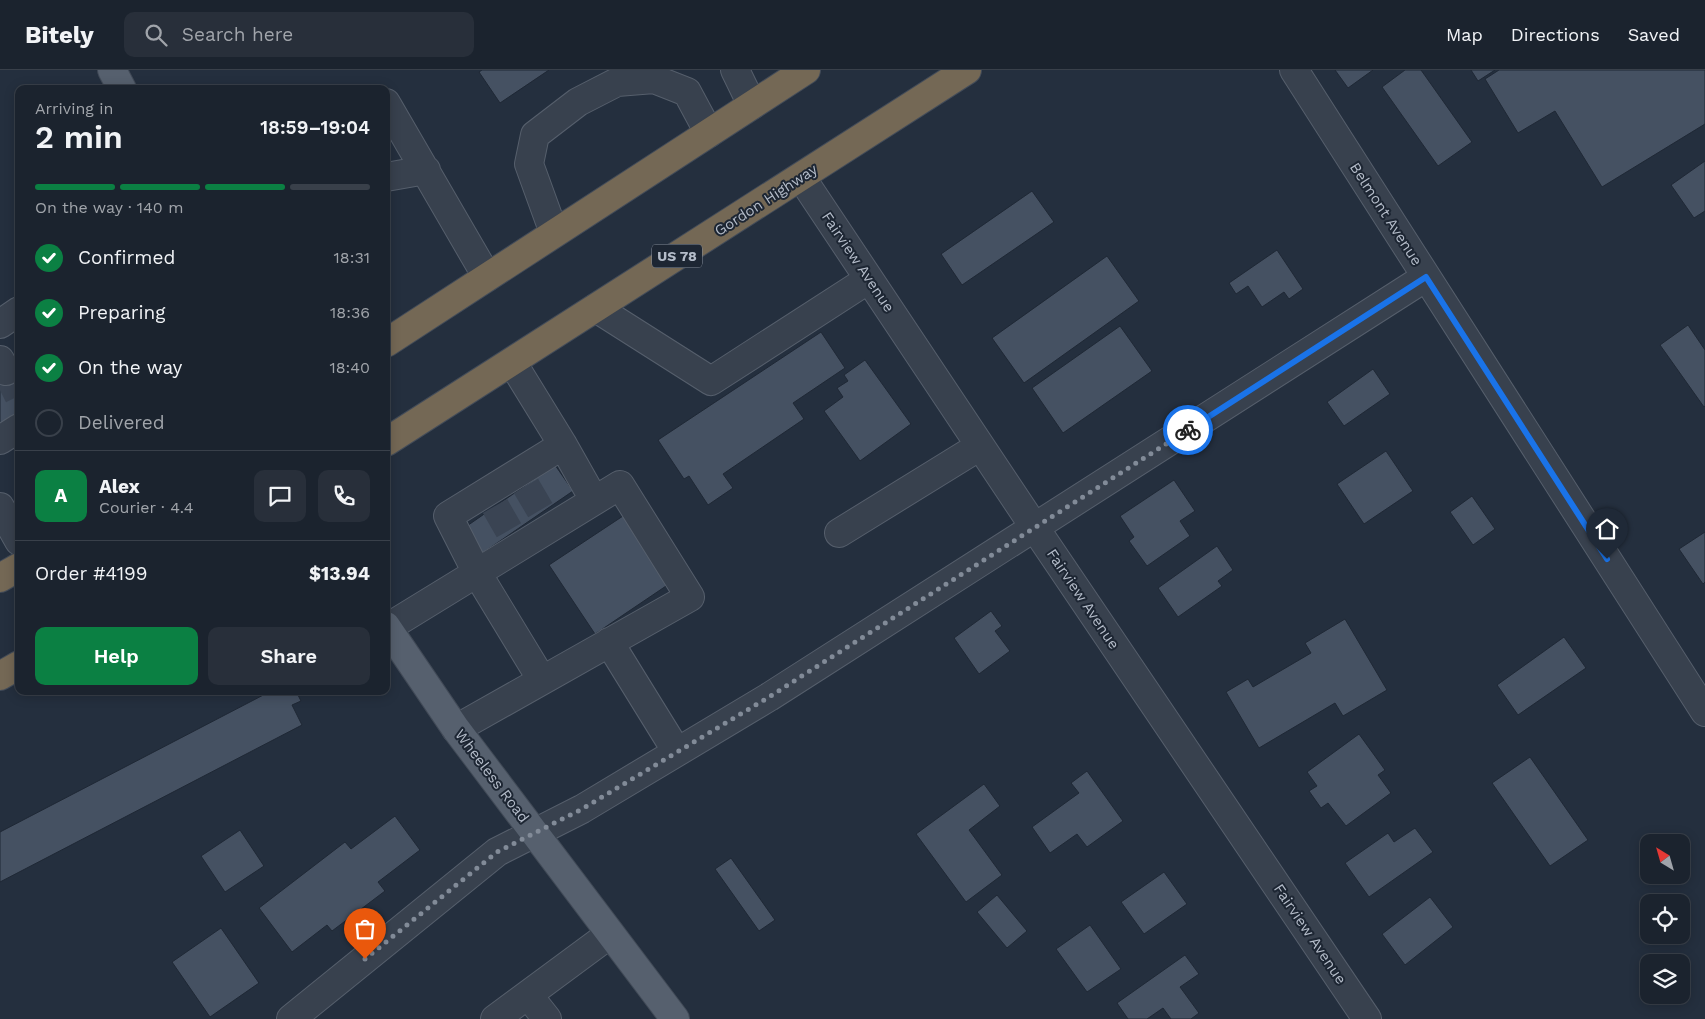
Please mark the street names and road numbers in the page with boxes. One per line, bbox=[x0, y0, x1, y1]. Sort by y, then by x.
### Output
street label: Belmont Avenue bbox=[1346, 159, 1426, 269]
street label: Gordon Highway bbox=[711, 160, 821, 240]
street label: Fairview Avenue bbox=[818, 208, 898, 316]
road number: US 78 bbox=[652, 245, 702, 268]
street label: Fairview Avenue bbox=[1043, 545, 1123, 653]
street label: Wheeless Road bbox=[451, 726, 533, 826]
street label: Fairview Avenue bbox=[1270, 880, 1350, 988]

